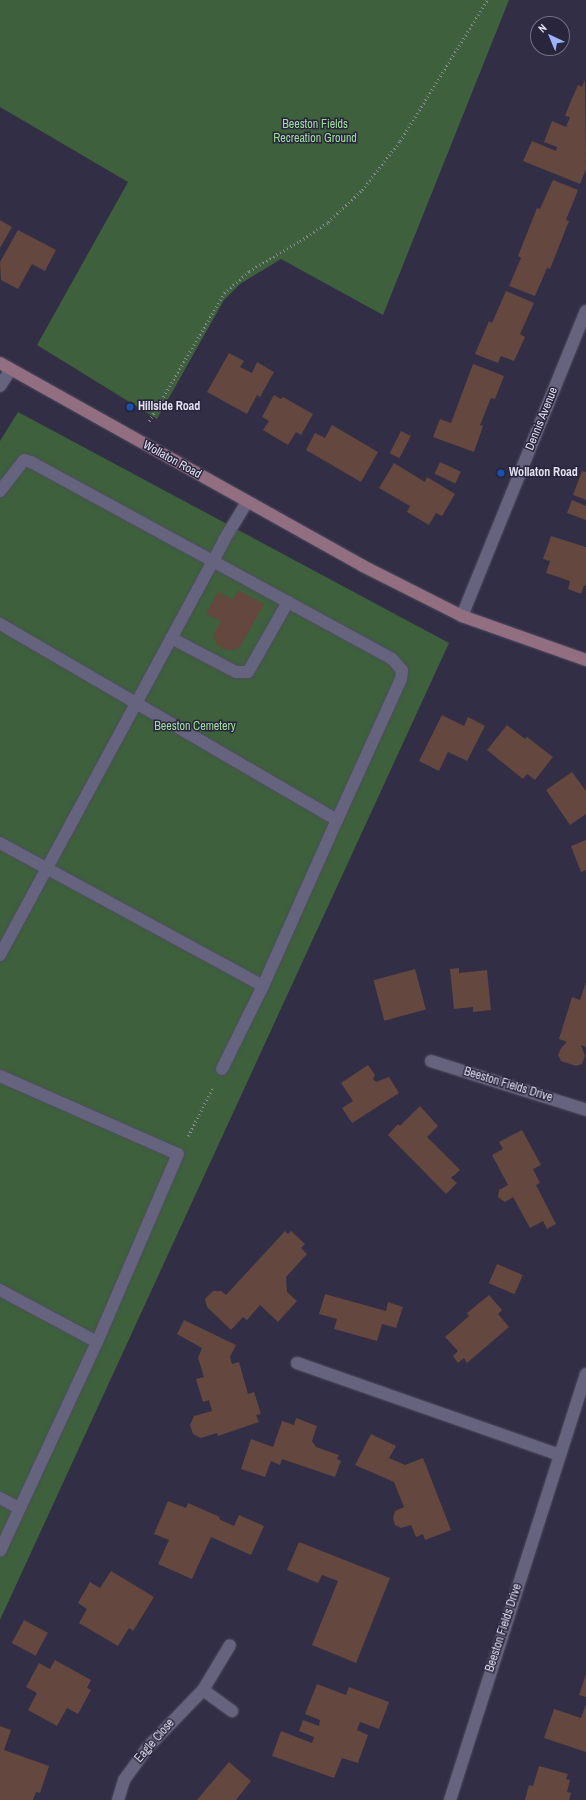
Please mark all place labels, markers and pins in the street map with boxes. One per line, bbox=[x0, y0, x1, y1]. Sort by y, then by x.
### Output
place label: Hillside Road bbox=[138, 400, 200, 414]
marker: Hillside Road bbox=[125, 402, 135, 412]
place label: Wollaton Road bbox=[509, 466, 578, 480]
marker: Wollaton Road bbox=[496, 468, 506, 478]

